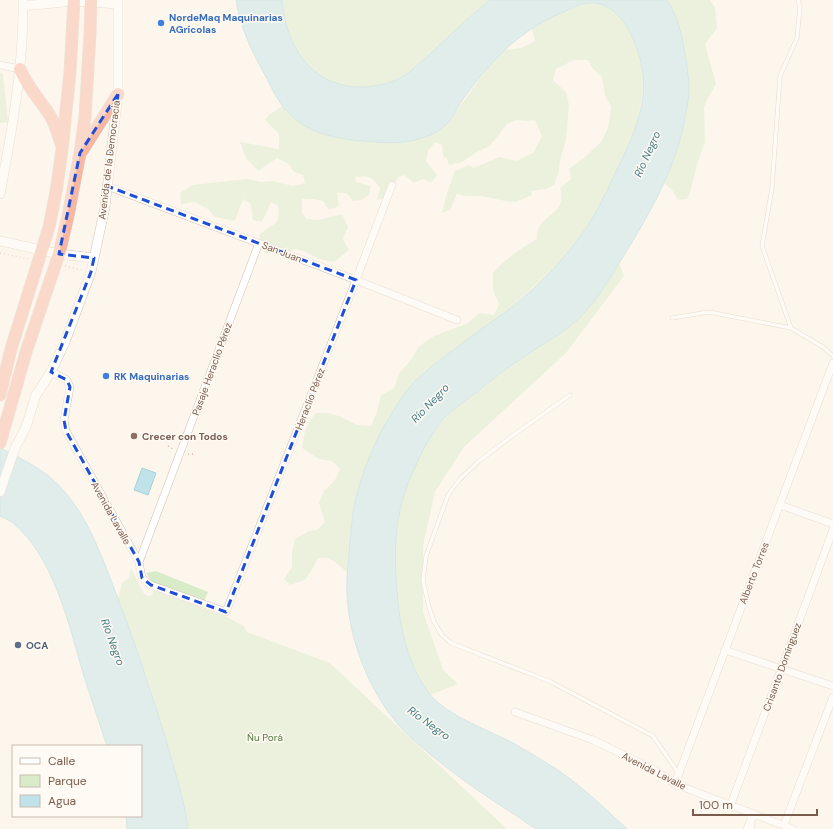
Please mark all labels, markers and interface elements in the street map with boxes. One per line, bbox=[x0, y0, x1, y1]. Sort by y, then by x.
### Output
place label: NordeMaq Maquinarias AGrícolas bbox=[169, 11, 283, 36]
marker: NordeMaq Maquinarias AGrícolas bbox=[156, 18, 166, 28]
street label: Avenida de la Democracia bbox=[95, 100, 123, 220]
water label: Río Negro bbox=[631, 128, 664, 179]
street label: San Juan bbox=[260, 238, 304, 266]
street label: Pasaje Heraclio Pérez bbox=[189, 320, 235, 417]
street label: Heraclio Pérez bbox=[292, 366, 328, 432]
place label: RK Maquinarias bbox=[114, 370, 189, 383]
marker: RK Maquinarias bbox=[101, 371, 111, 381]
water label: Río Negro bbox=[408, 380, 452, 425]
place label: Crecer con Todos bbox=[142, 430, 228, 443]
marker: Crecer con Todos bbox=[129, 431, 139, 441]
street label: Avenida Lavalle bbox=[88, 479, 134, 547]
street label: Alberto Torres bbox=[736, 540, 772, 606]
water label: Río Negro bbox=[98, 617, 128, 668]
street label: Crisanto Domínguez bbox=[760, 621, 804, 713]
place label: OCA bbox=[26, 639, 48, 652]
marker: OCA bbox=[13, 640, 23, 650]
water label: Río Negro bbox=[405, 703, 453, 743]
park label: Ñu Porá bbox=[247, 731, 283, 744]
legend bbox=[12, 745, 142, 817]
street label: Avenida Lavalle bbox=[620, 749, 689, 793]
text: Calle bbox=[48, 753, 75, 769]
text: Parque bbox=[48, 773, 87, 789]
scale bar bbox=[693, 791, 817, 817]
text: Agua bbox=[48, 793, 76, 809]
text: 100 m bbox=[699, 797, 733, 813]

